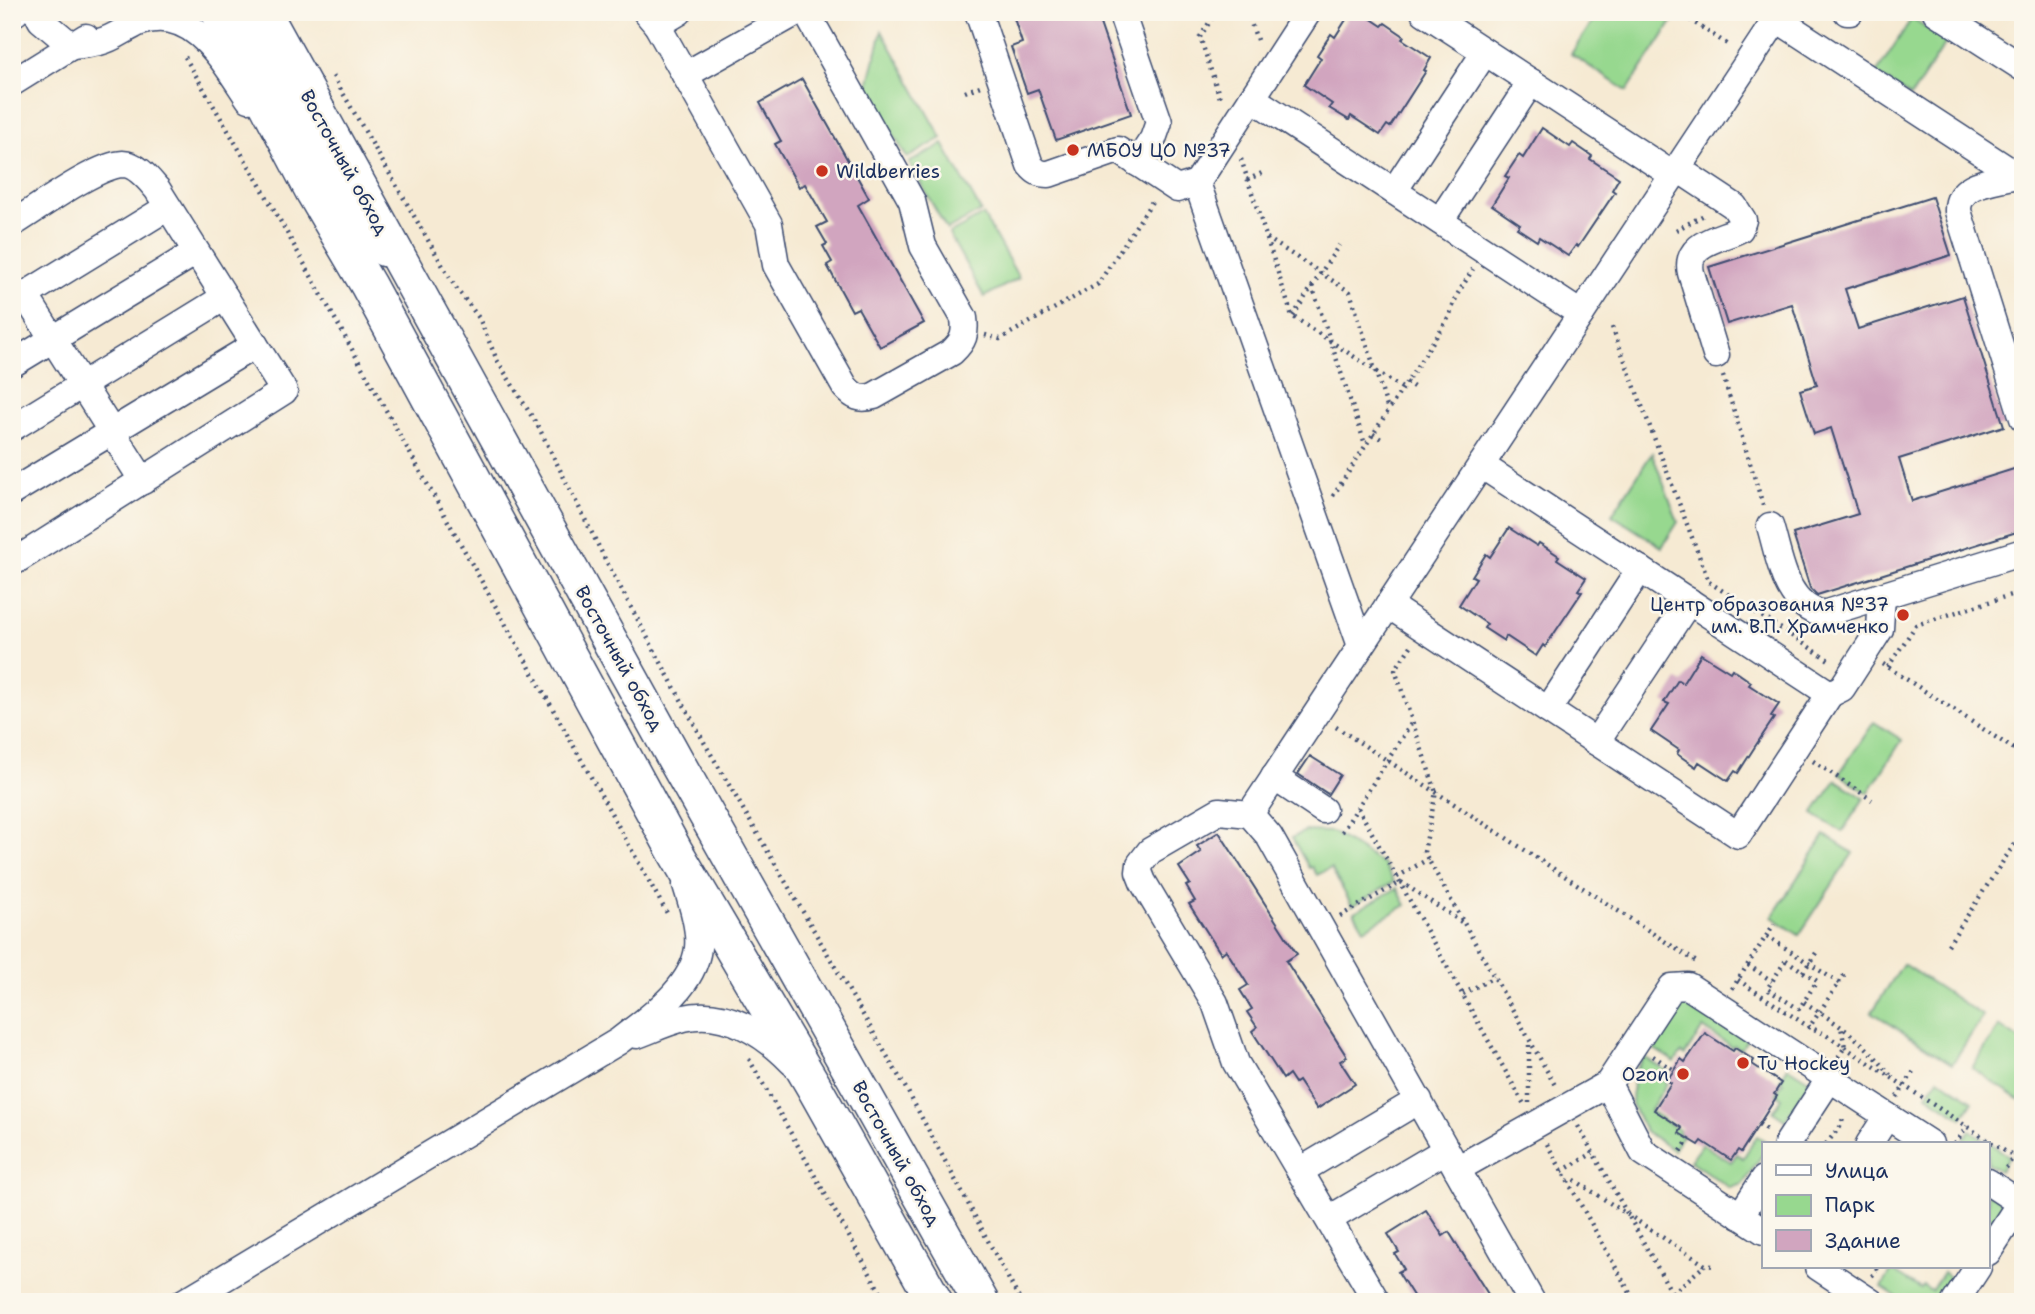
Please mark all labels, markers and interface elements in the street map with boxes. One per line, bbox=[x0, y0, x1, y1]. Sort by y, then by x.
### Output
street label: Восточный обход bbox=[294, 85, 395, 239]
place label: МБОУ ЦО №37 bbox=[1087, 138, 1231, 163]
marker: МБОУ ЦО №37 bbox=[1065, 142, 1081, 158]
place label: Wildberries bbox=[836, 159, 940, 184]
marker: Wildberries bbox=[814, 163, 830, 179]
street label: Восточный обход bbox=[569, 581, 670, 735]
place label: Центр образования №37 им. В.П. Храмченко bbox=[1650, 592, 1889, 639]
marker: Центр образования №37 им. В.П. Храмченко bbox=[1895, 607, 1911, 623]
place label: Tu Hockey bbox=[1757, 1051, 1850, 1076]
marker: Tu Hockey bbox=[1735, 1055, 1751, 1071]
place label: Ozon bbox=[1622, 1062, 1669, 1087]
marker: Ozon bbox=[1675, 1066, 1691, 1082]
street label: Восточный обход bbox=[846, 1076, 947, 1230]
legend bbox=[1762, 1142, 1990, 1268]
text: Улица bbox=[1825, 1157, 1888, 1185]
text: Парк bbox=[1825, 1191, 1875, 1219]
text: Здание bbox=[1825, 1227, 1901, 1255]

